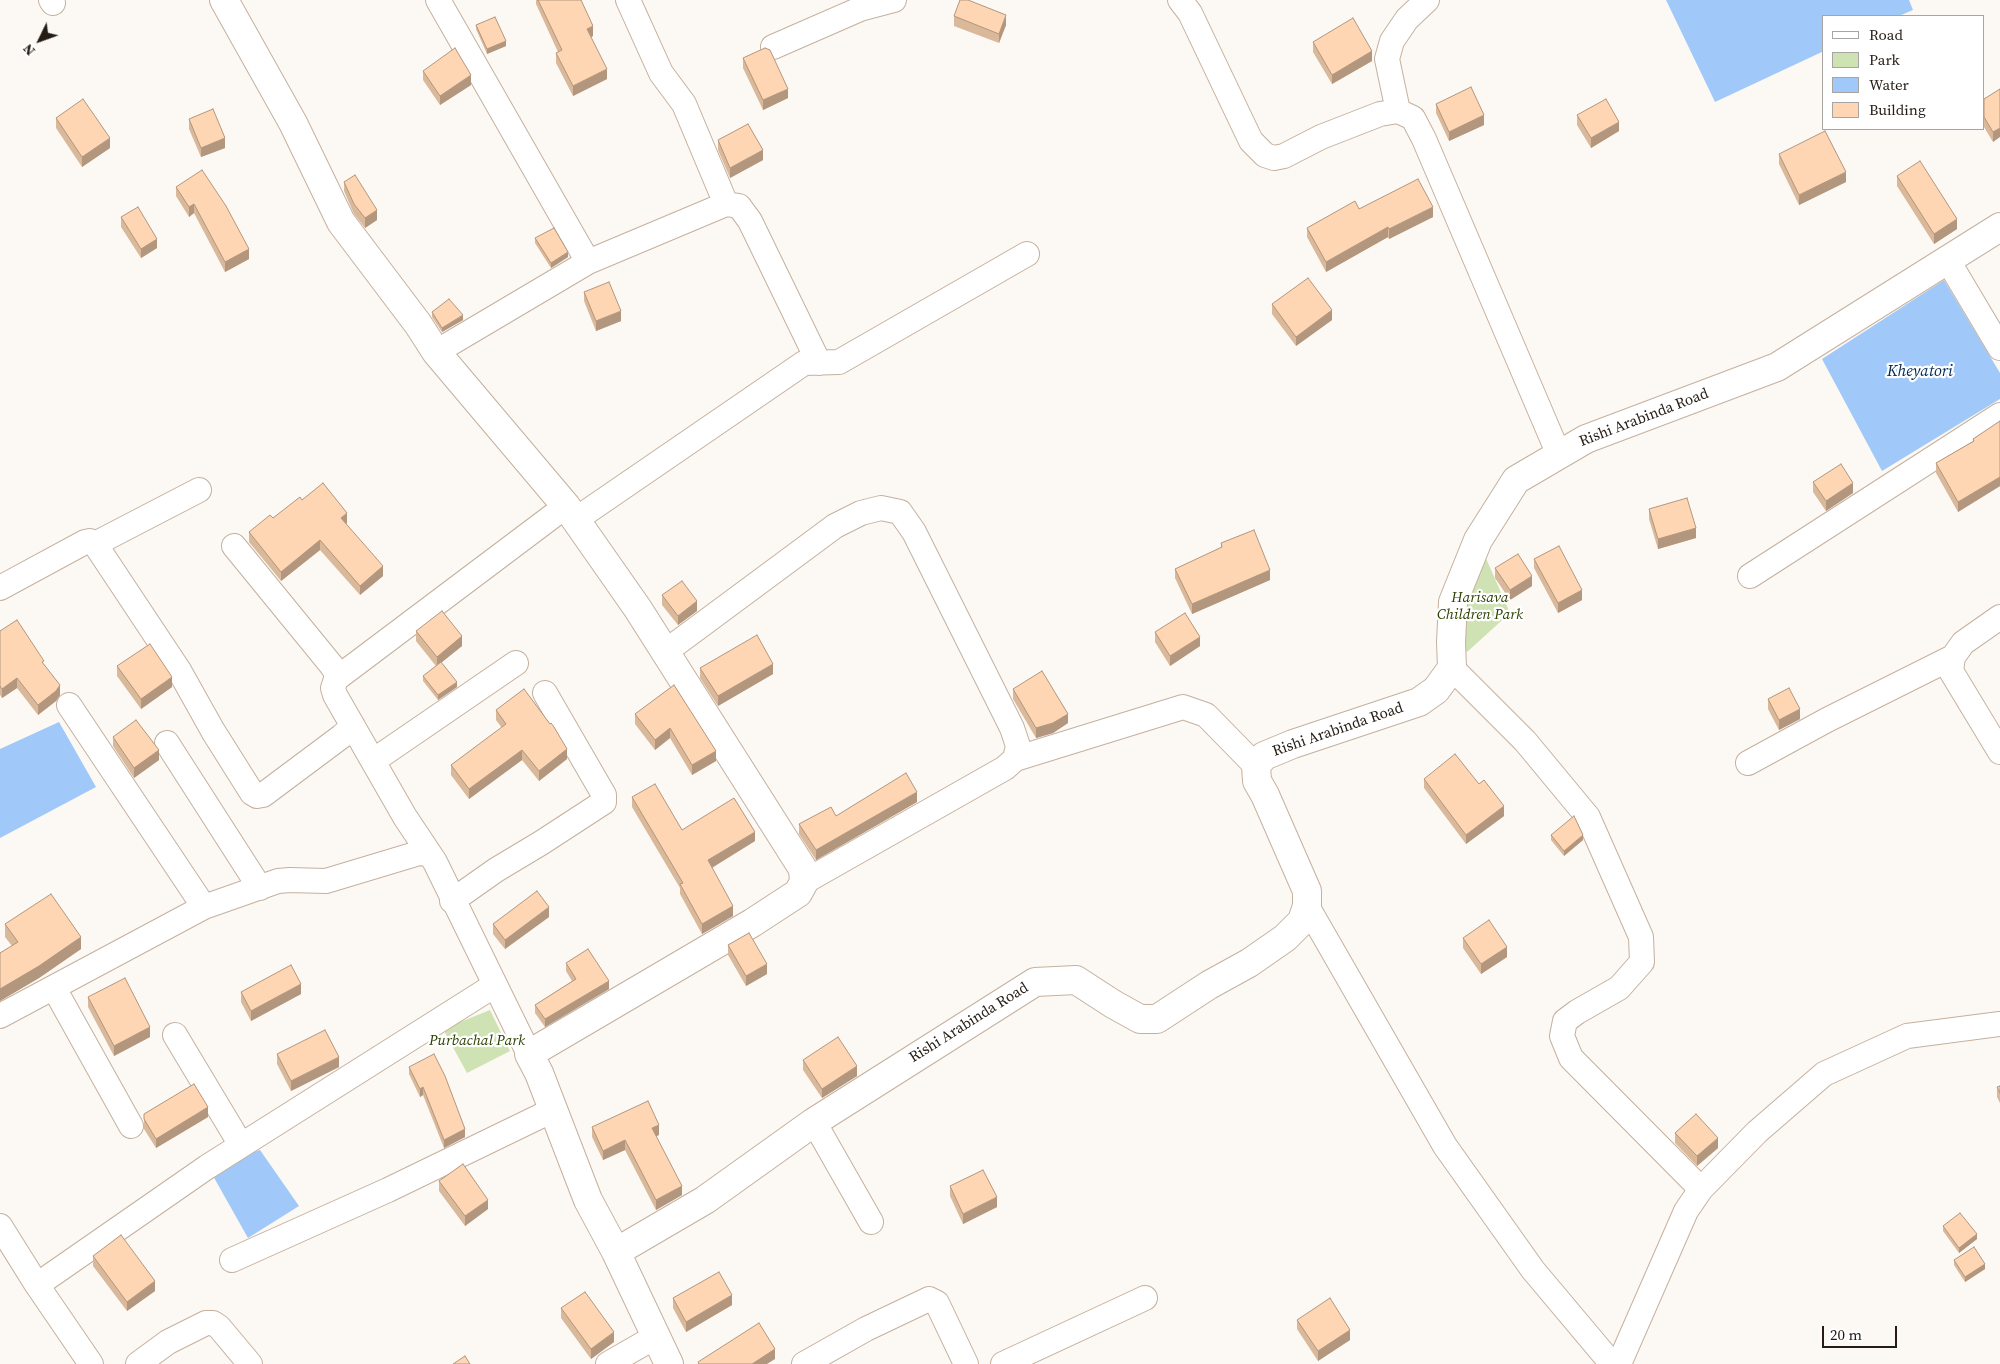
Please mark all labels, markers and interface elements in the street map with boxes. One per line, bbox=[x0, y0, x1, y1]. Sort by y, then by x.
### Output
north arrow bbox=[15, 15, 65, 65]
legend bbox=[1822, 15, 1985, 130]
text: Road bbox=[1869, 24, 1903, 45]
text: N bbox=[18, 40, 40, 61]
text: Park bbox=[1869, 49, 1900, 70]
text: Water bbox=[1869, 74, 1909, 95]
text: Building bbox=[1869, 99, 1926, 120]
water label: Kheyatori bbox=[1887, 362, 1953, 382]
street label: Rishi Arabinda Road bbox=[1577, 385, 1711, 451]
park label: Harisava Children Park bbox=[1437, 589, 1523, 624]
street label: Rishi Arabinda Road bbox=[1270, 699, 1406, 761]
street label: Rishi Arabinda Road bbox=[906, 979, 1032, 1067]
park label: Purbachal Park bbox=[429, 1032, 525, 1050]
scale bar bbox=[1825, 1316, 1900, 1348]
text: 20 m bbox=[1830, 1324, 1862, 1345]

